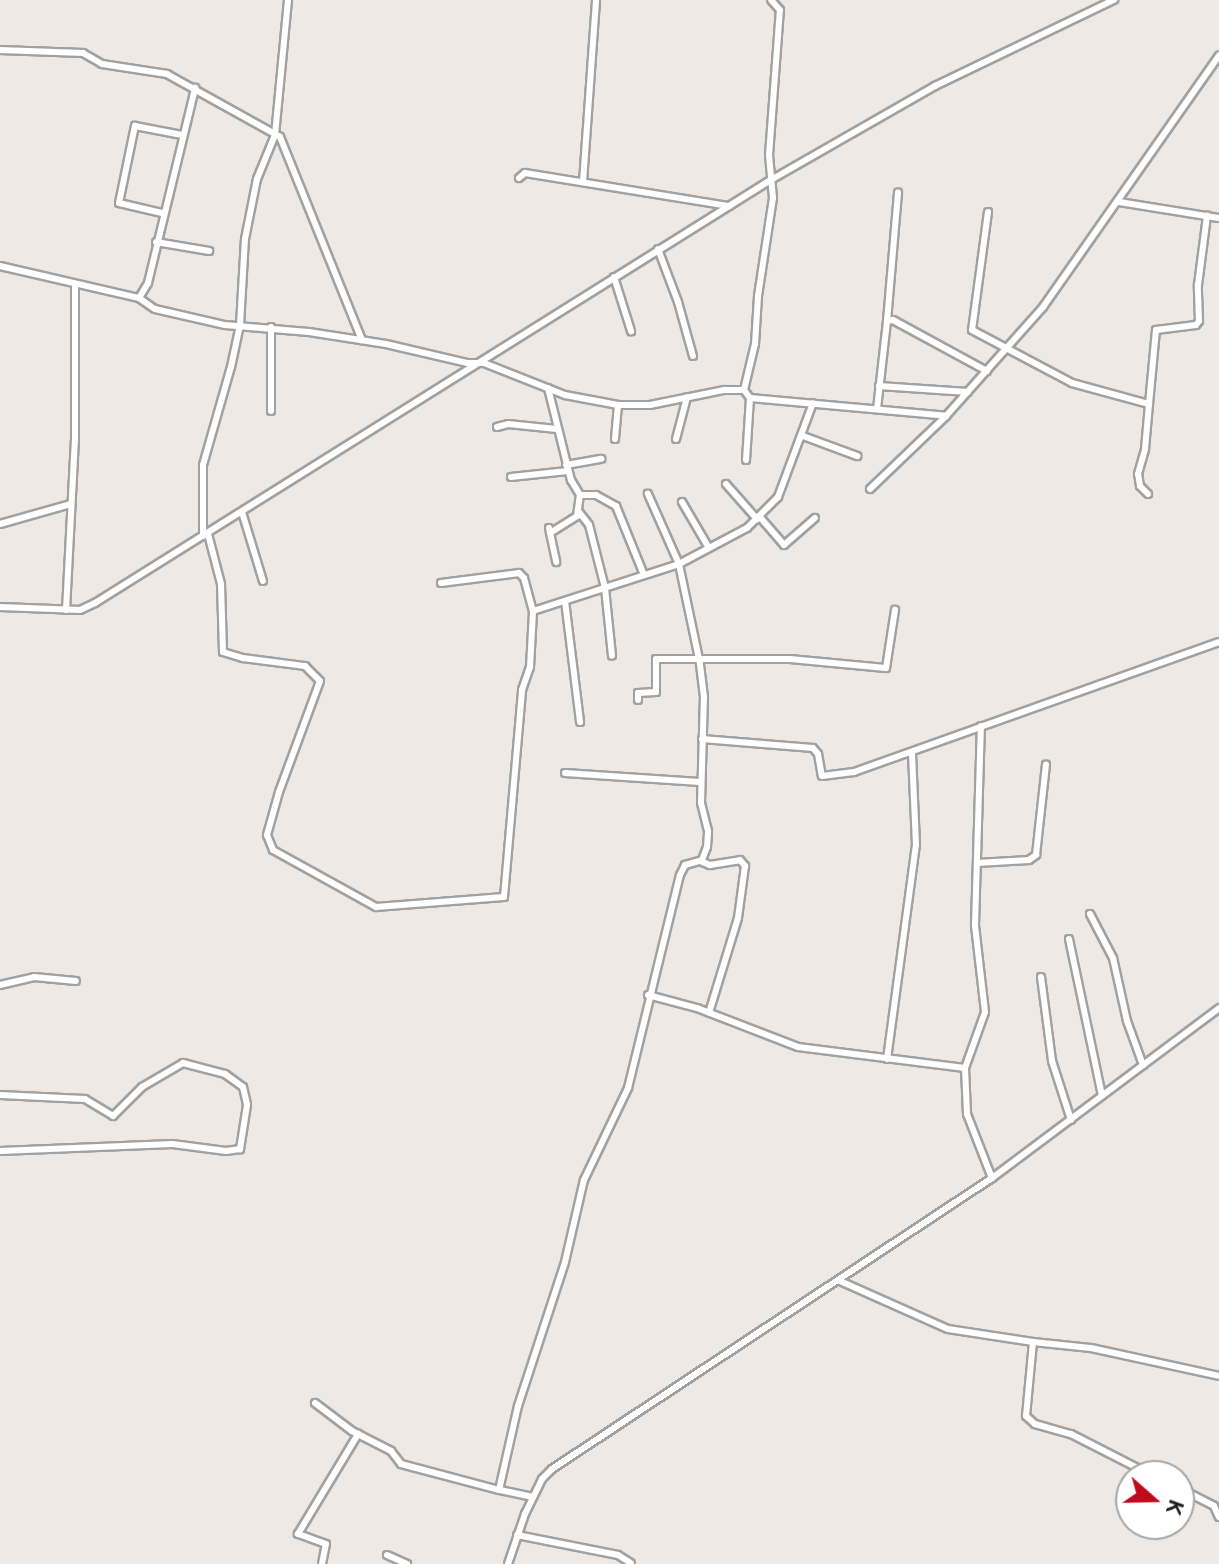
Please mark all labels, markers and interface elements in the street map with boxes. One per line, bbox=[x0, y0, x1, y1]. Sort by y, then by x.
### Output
north arrow bbox=[1115, 1460, 1195, 1540]
text: K bbox=[1162, 1497, 1190, 1519]

